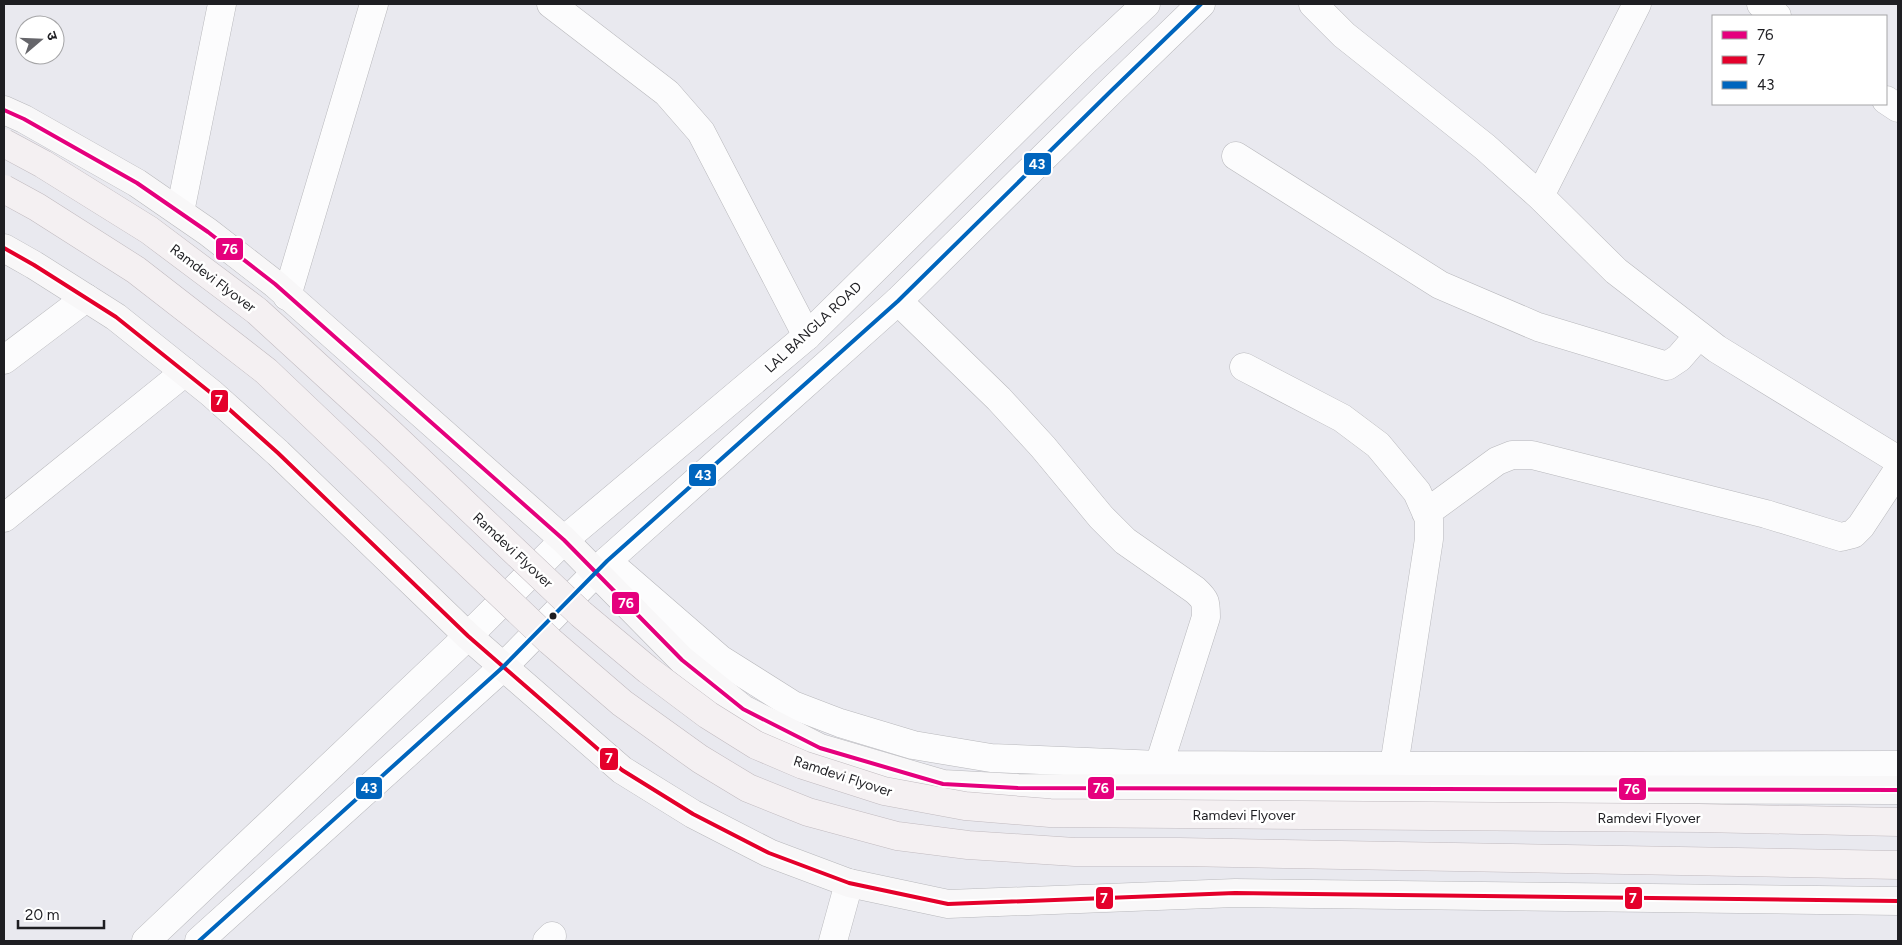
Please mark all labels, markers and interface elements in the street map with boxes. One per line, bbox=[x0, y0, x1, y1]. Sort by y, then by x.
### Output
north arrow bbox=[15, 15, 65, 65]
legend bbox=[1712, 15, 1887, 105]
text: 76 bbox=[1757, 26, 1774, 44]
text: उ bbox=[42, 29, 61, 43]
text: 7 bbox=[1757, 51, 1765, 69]
text: 43 bbox=[1757, 76, 1774, 94]
line badge: 43 bbox=[1023, 152, 1052, 176]
text: 43 bbox=[1029, 156, 1046, 173]
line badge: 76 bbox=[215, 237, 244, 261]
street label: Ramdevi Flyover bbox=[167, 241, 259, 316]
text: 76 bbox=[222, 241, 238, 258]
street label: LAL BANGLA ROAD bbox=[761, 278, 865, 377]
line badge: 7 bbox=[210, 389, 229, 413]
text: 7 bbox=[215, 392, 223, 409]
line badge: 43 bbox=[688, 463, 717, 487]
text: 43 bbox=[695, 467, 712, 484]
street label: Ramdevi Flyover bbox=[469, 509, 556, 592]
line badge: 76 bbox=[611, 591, 640, 615]
text: 76 bbox=[618, 595, 634, 612]
unlabelled marker bbox=[548, 611, 558, 621]
line badge: 7 bbox=[599, 747, 619, 771]
text: 7 bbox=[605, 750, 613, 767]
street label: Ramdevi Flyover bbox=[791, 753, 895, 801]
line badge: 43 bbox=[355, 776, 383, 800]
line badge: 76 bbox=[1087, 776, 1115, 800]
line badge: 76 bbox=[1618, 777, 1647, 801]
text: 43 bbox=[361, 780, 378, 797]
text: 76 bbox=[1093, 780, 1109, 797]
text: 76 bbox=[1624, 781, 1640, 798]
street label: Ramdevi Flyover bbox=[1193, 807, 1296, 824]
street label: Ramdevi Flyover bbox=[1598, 810, 1701, 827]
line badge: 7 bbox=[1095, 886, 1114, 910]
line badge: 7 bbox=[1624, 886, 1643, 910]
text: 7 bbox=[1100, 890, 1108, 907]
text: 7 bbox=[1629, 890, 1637, 907]
scale bar bbox=[18, 898, 104, 930]
text: 20 m bbox=[25, 906, 59, 924]

